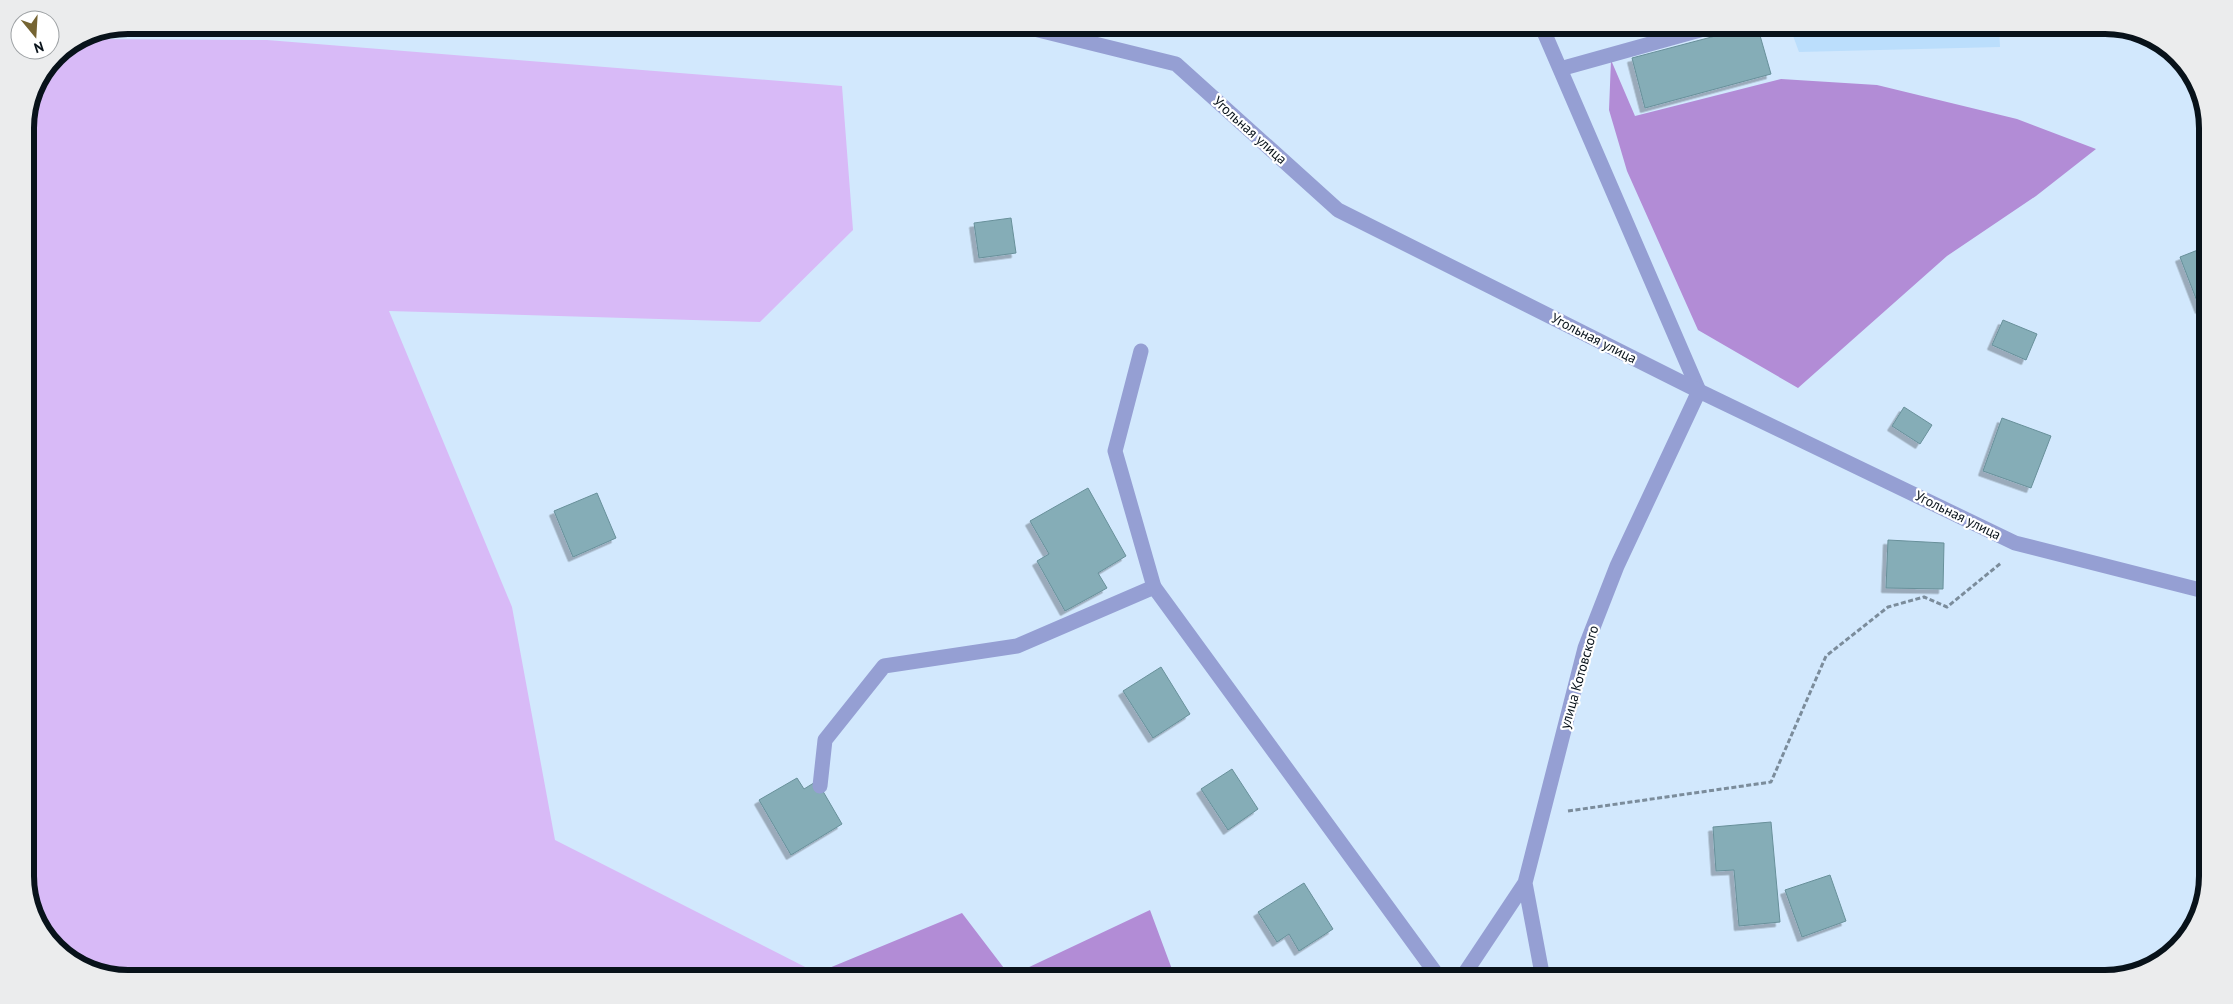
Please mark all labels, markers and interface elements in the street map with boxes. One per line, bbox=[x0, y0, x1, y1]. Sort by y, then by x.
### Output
north arrow bbox=[10, 10, 60, 60]
text: N bbox=[32, 37, 46, 57]
street label: Угольная улица bbox=[1209, 92, 1291, 168]
street label: Угольная улица bbox=[1548, 309, 1640, 367]
street label: Угольная улица bbox=[1912, 486, 2004, 544]
street label: улица Котовского bbox=[1556, 623, 1602, 731]

